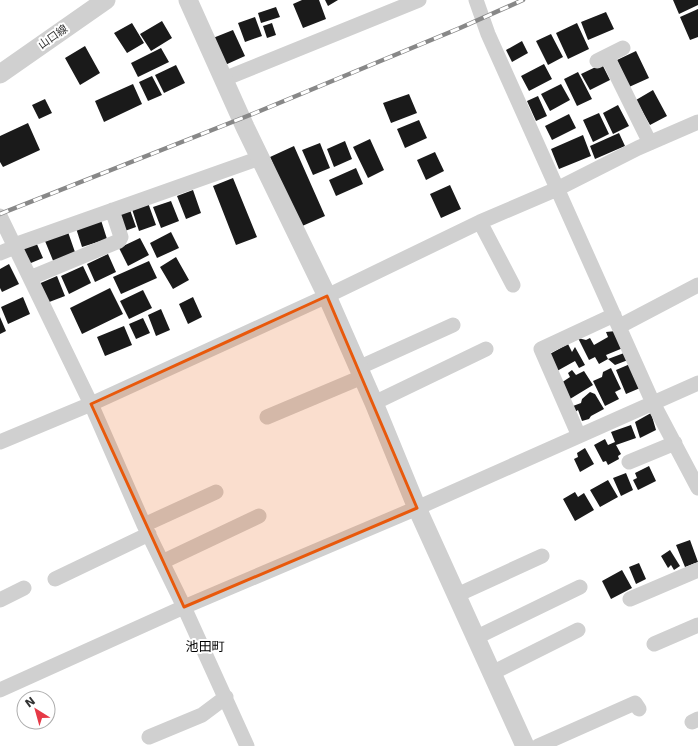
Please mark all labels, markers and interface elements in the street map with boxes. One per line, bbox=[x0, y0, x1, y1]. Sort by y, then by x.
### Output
street label: 山口線 bbox=[36, 22, 70, 52]
district label: 池田町 bbox=[185, 639, 225, 654]
north arrow bbox=[16, 690, 56, 730]
text: N bbox=[23, 694, 38, 710]

